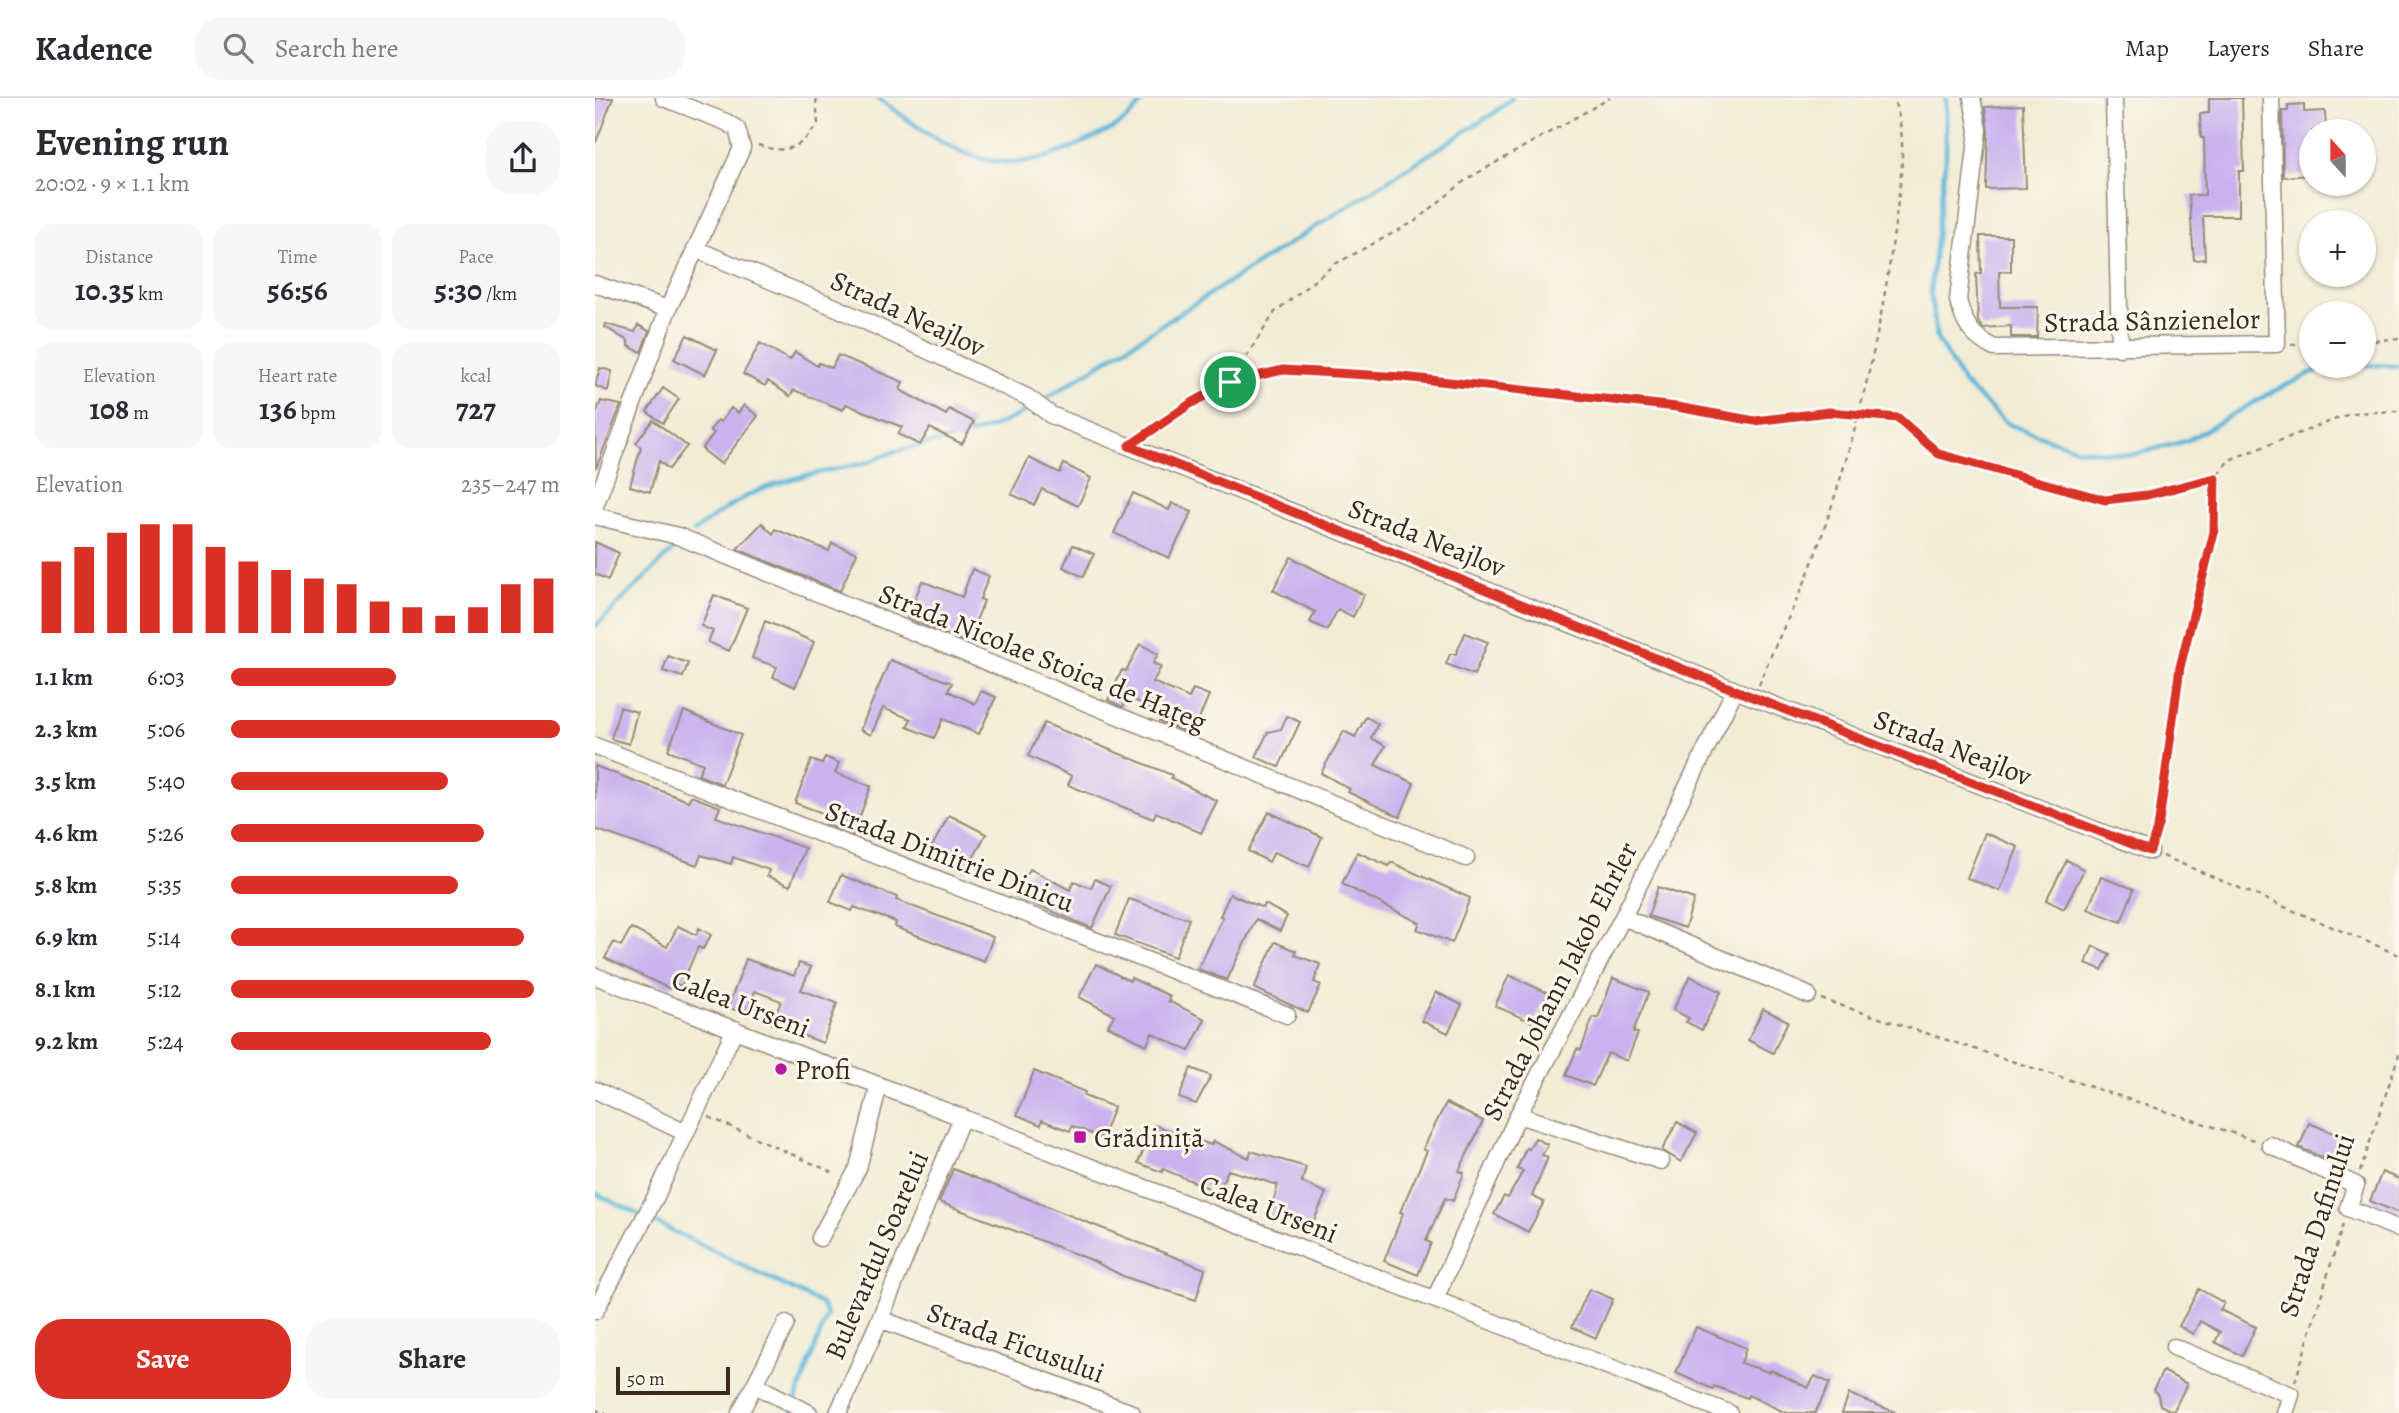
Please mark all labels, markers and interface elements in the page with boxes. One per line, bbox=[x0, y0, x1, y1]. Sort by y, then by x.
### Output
search box bbox=[195, 17, 685, 80]
text: Kadence bbox=[35, 26, 153, 71]
icon: search bbox=[219, 29, 257, 67]
text: Search here bbox=[275, 31, 398, 66]
text: Map bbox=[2125, 32, 2169, 64]
text: Layers bbox=[2207, 32, 2270, 64]
text: Share bbox=[2308, 32, 2364, 64]
text: Evening run bbox=[35, 116, 229, 168]
north arrow bbox=[2299, 119, 2377, 196]
map controls bbox=[2299, 119, 2376, 378]
button: share bbox=[486, 121, 560, 195]
text: 20:02 · 9 × 1.1 km bbox=[35, 168, 190, 199]
button: + bbox=[2299, 210, 2376, 287]
text: Distance bbox=[85, 244, 153, 270]
text: Time bbox=[278, 244, 317, 270]
text: Pace bbox=[458, 244, 493, 270]
street label: Strada Neajlov bbox=[824, 262, 991, 366]
text: 10.35 bbox=[75, 270, 135, 310]
text: 56:56 bbox=[267, 270, 328, 310]
text: 5:30 bbox=[434, 270, 482, 310]
text: km bbox=[135, 281, 164, 307]
text: /km bbox=[482, 281, 517, 307]
street label: Strada Sânzienelor bbox=[2043, 300, 2261, 342]
button: − bbox=[2299, 301, 2376, 378]
pin bbox=[1200, 352, 1260, 412]
text: Elevation bbox=[83, 363, 156, 389]
text: Heart rate bbox=[258, 363, 337, 389]
text: kcal bbox=[461, 363, 491, 389]
icon: arrive bbox=[1211, 363, 1249, 401]
text: 108 bbox=[89, 389, 129, 429]
text: 136 bbox=[259, 389, 297, 429]
text: 727 bbox=[456, 389, 496, 429]
text: m bbox=[129, 400, 149, 426]
text: bpm bbox=[297, 400, 336, 426]
text: Elevation bbox=[35, 469, 123, 500]
text: 235–247 m bbox=[461, 469, 560, 500]
street label: Strada Neajlov bbox=[1342, 489, 1511, 587]
street label: Strada Nicolae Stoica de Hațeg bbox=[873, 575, 1212, 741]
text: 1.1 km bbox=[35, 662, 93, 693]
text: 6:03 bbox=[147, 662, 185, 693]
street label: Strada Neajlov bbox=[1868, 700, 2038, 796]
text: 2.3 km bbox=[35, 714, 98, 745]
text: 5:06 bbox=[147, 714, 185, 745]
text: 3.5 km bbox=[35, 766, 96, 797]
text: 5:40 bbox=[147, 766, 185, 797]
street label: Strada Dimitrie Dinicu bbox=[820, 792, 1080, 922]
text: 4.6 km bbox=[35, 818, 98, 849]
text: 5:26 bbox=[147, 818, 184, 849]
street label: Strada Johann Jakob Ehrler bbox=[1473, 835, 1647, 1127]
text: 5.8 km bbox=[35, 870, 97, 901]
text: 5:35 bbox=[147, 870, 182, 901]
text: 6.9 km bbox=[35, 922, 98, 953]
text: 5:14 bbox=[147, 922, 181, 953]
street label: Calea Urseni bbox=[666, 960, 815, 1048]
text: 8.1 km bbox=[35, 974, 96, 1005]
text: 5:12 bbox=[147, 974, 181, 1005]
text: 9.2 km bbox=[35, 1026, 98, 1057]
text: 5:24 bbox=[147, 1026, 184, 1057]
place label: Profi bbox=[795, 1051, 851, 1089]
marker: Profi bbox=[773, 1061, 789, 1077]
place label: Grădiniță bbox=[1094, 1119, 1204, 1157]
marker: Grădiniță bbox=[1072, 1129, 1088, 1145]
street label: Strada Dafinului bbox=[2269, 1129, 2364, 1322]
street label: Bulevardul Soarelui bbox=[816, 1145, 938, 1366]
street label: Calea Urseni bbox=[1194, 1165, 1343, 1253]
street label: Strada Ficusului bbox=[922, 1293, 1110, 1393]
button: Save bbox=[35, 1319, 291, 1399]
button: Share bbox=[305, 1319, 560, 1399]
scale bar bbox=[616, 1364, 730, 1396]
text: 50 m bbox=[627, 1366, 665, 1392]

